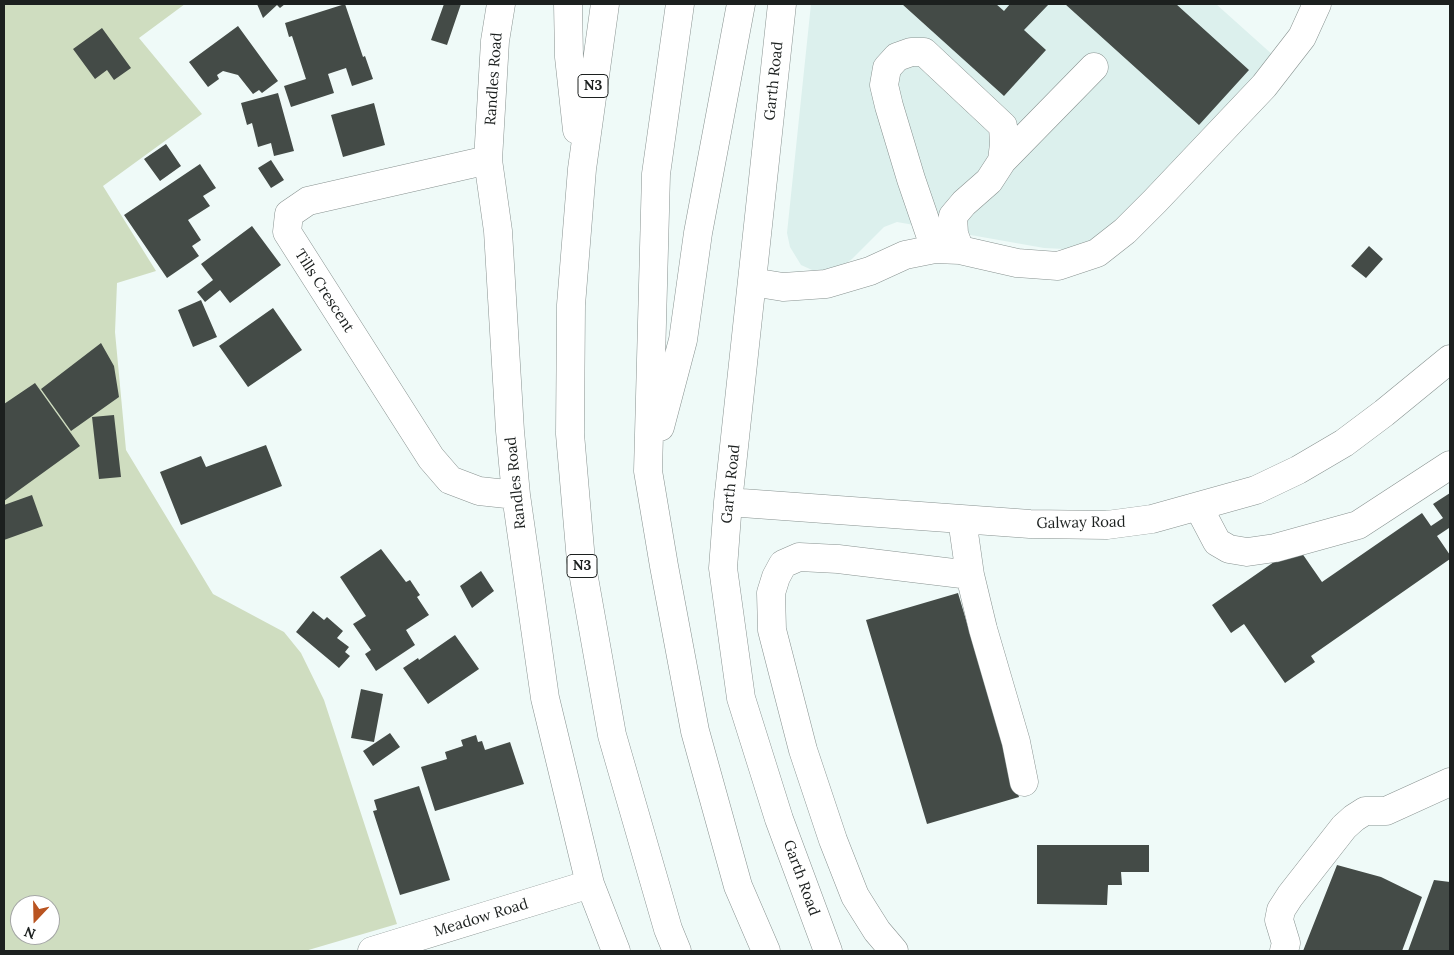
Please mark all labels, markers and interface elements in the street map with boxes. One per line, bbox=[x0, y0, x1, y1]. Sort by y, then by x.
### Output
street label: Randles Road bbox=[482, 32, 506, 126]
street label: Garth Road bbox=[761, 41, 787, 121]
road number: N3 bbox=[578, 74, 608, 98]
street label: Tills Crescent bbox=[290, 246, 358, 336]
street label: Randles Road bbox=[502, 436, 530, 530]
street label: Garth Road bbox=[718, 444, 744, 524]
street label: Galway Road bbox=[1036, 513, 1126, 533]
road number: N3 bbox=[567, 554, 597, 578]
street label: Garth Road bbox=[779, 838, 823, 918]
north arrow bbox=[10, 895, 60, 945]
street label: Meadow Road bbox=[432, 895, 530, 941]
text: N bbox=[22, 923, 38, 943]

